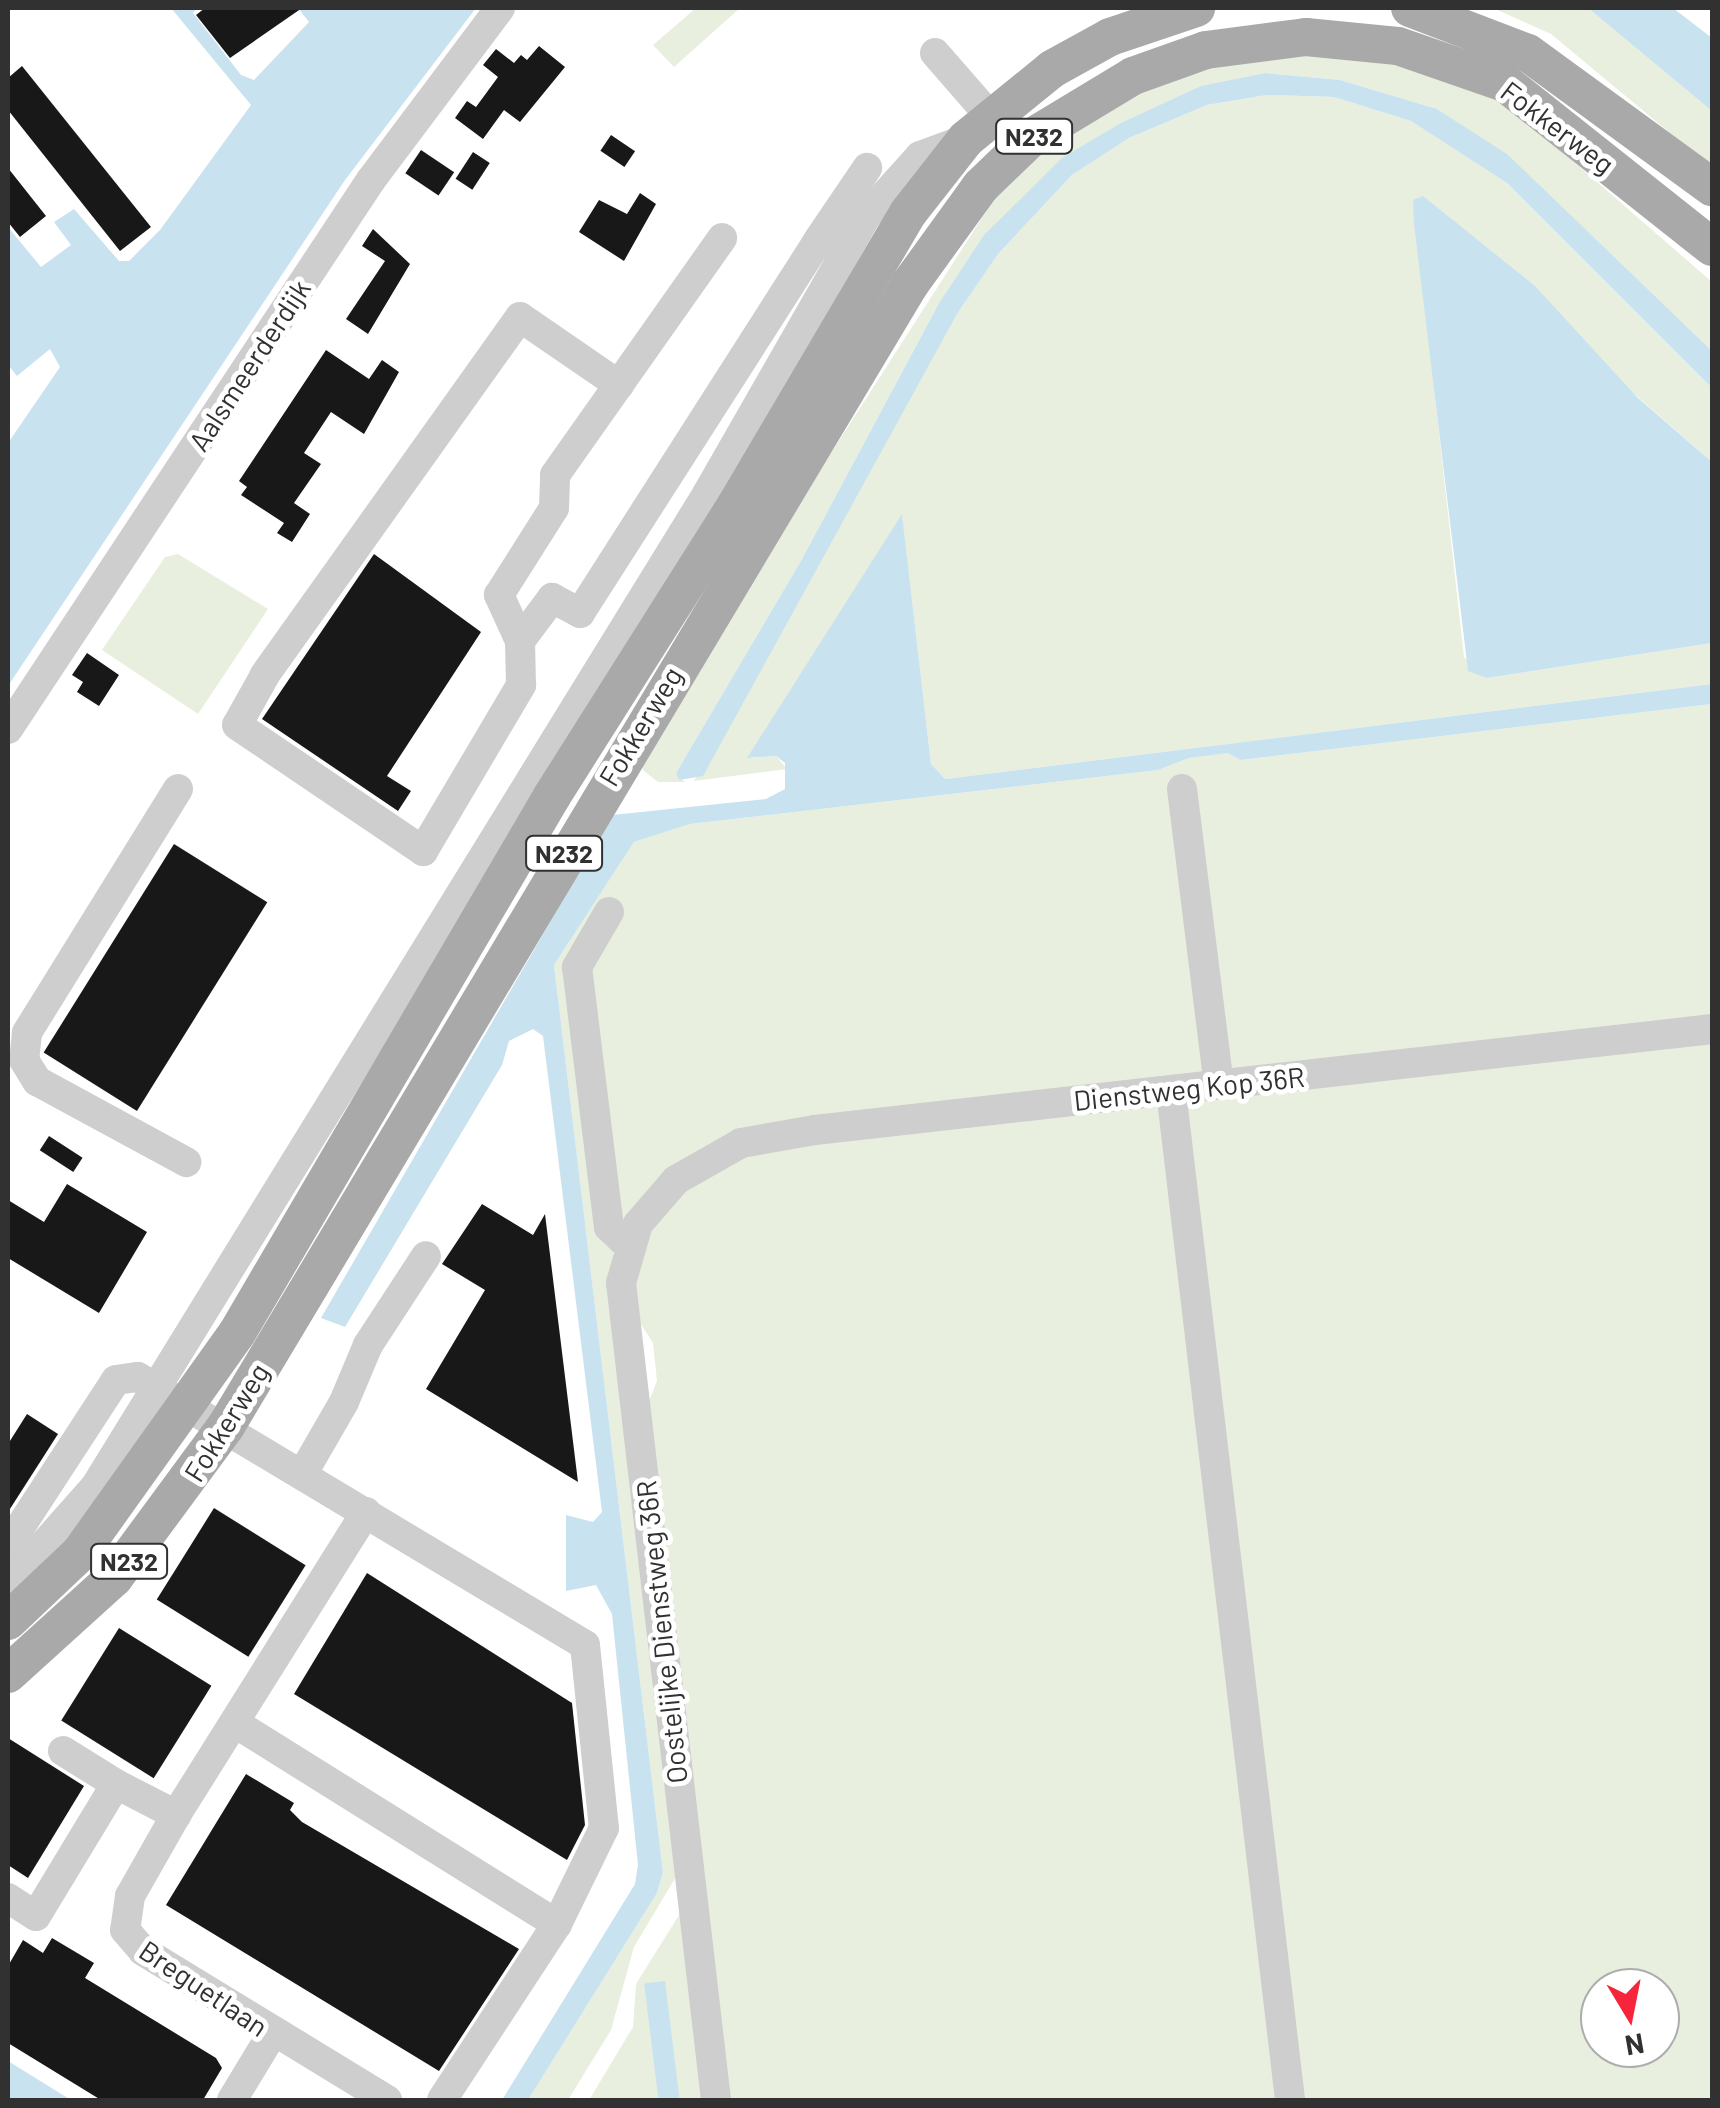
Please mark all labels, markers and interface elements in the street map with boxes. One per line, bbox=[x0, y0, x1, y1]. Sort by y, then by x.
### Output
street label: Fokkerweg bbox=[1495, 74, 1621, 180]
road number: N232 bbox=[994, 116, 1074, 156]
street label: Aalsmeerderdijk bbox=[181, 273, 317, 457]
street label: Fokkerweg bbox=[591, 660, 689, 792]
road number: N232 bbox=[524, 833, 604, 873]
street label: Dienstweg Kop 36R bbox=[1072, 1059, 1306, 1117]
street label: Fokkerweg bbox=[176, 1357, 276, 1487]
street label: Oostelijke Dienstweg 36R bbox=[628, 1479, 694, 1785]
road number: N232 bbox=[89, 1541, 169, 1581]
street label: Breguetlaan bbox=[133, 1933, 275, 2043]
north arrow bbox=[1580, 1968, 1680, 2068]
text: N bbox=[1623, 2027, 1647, 2064]

